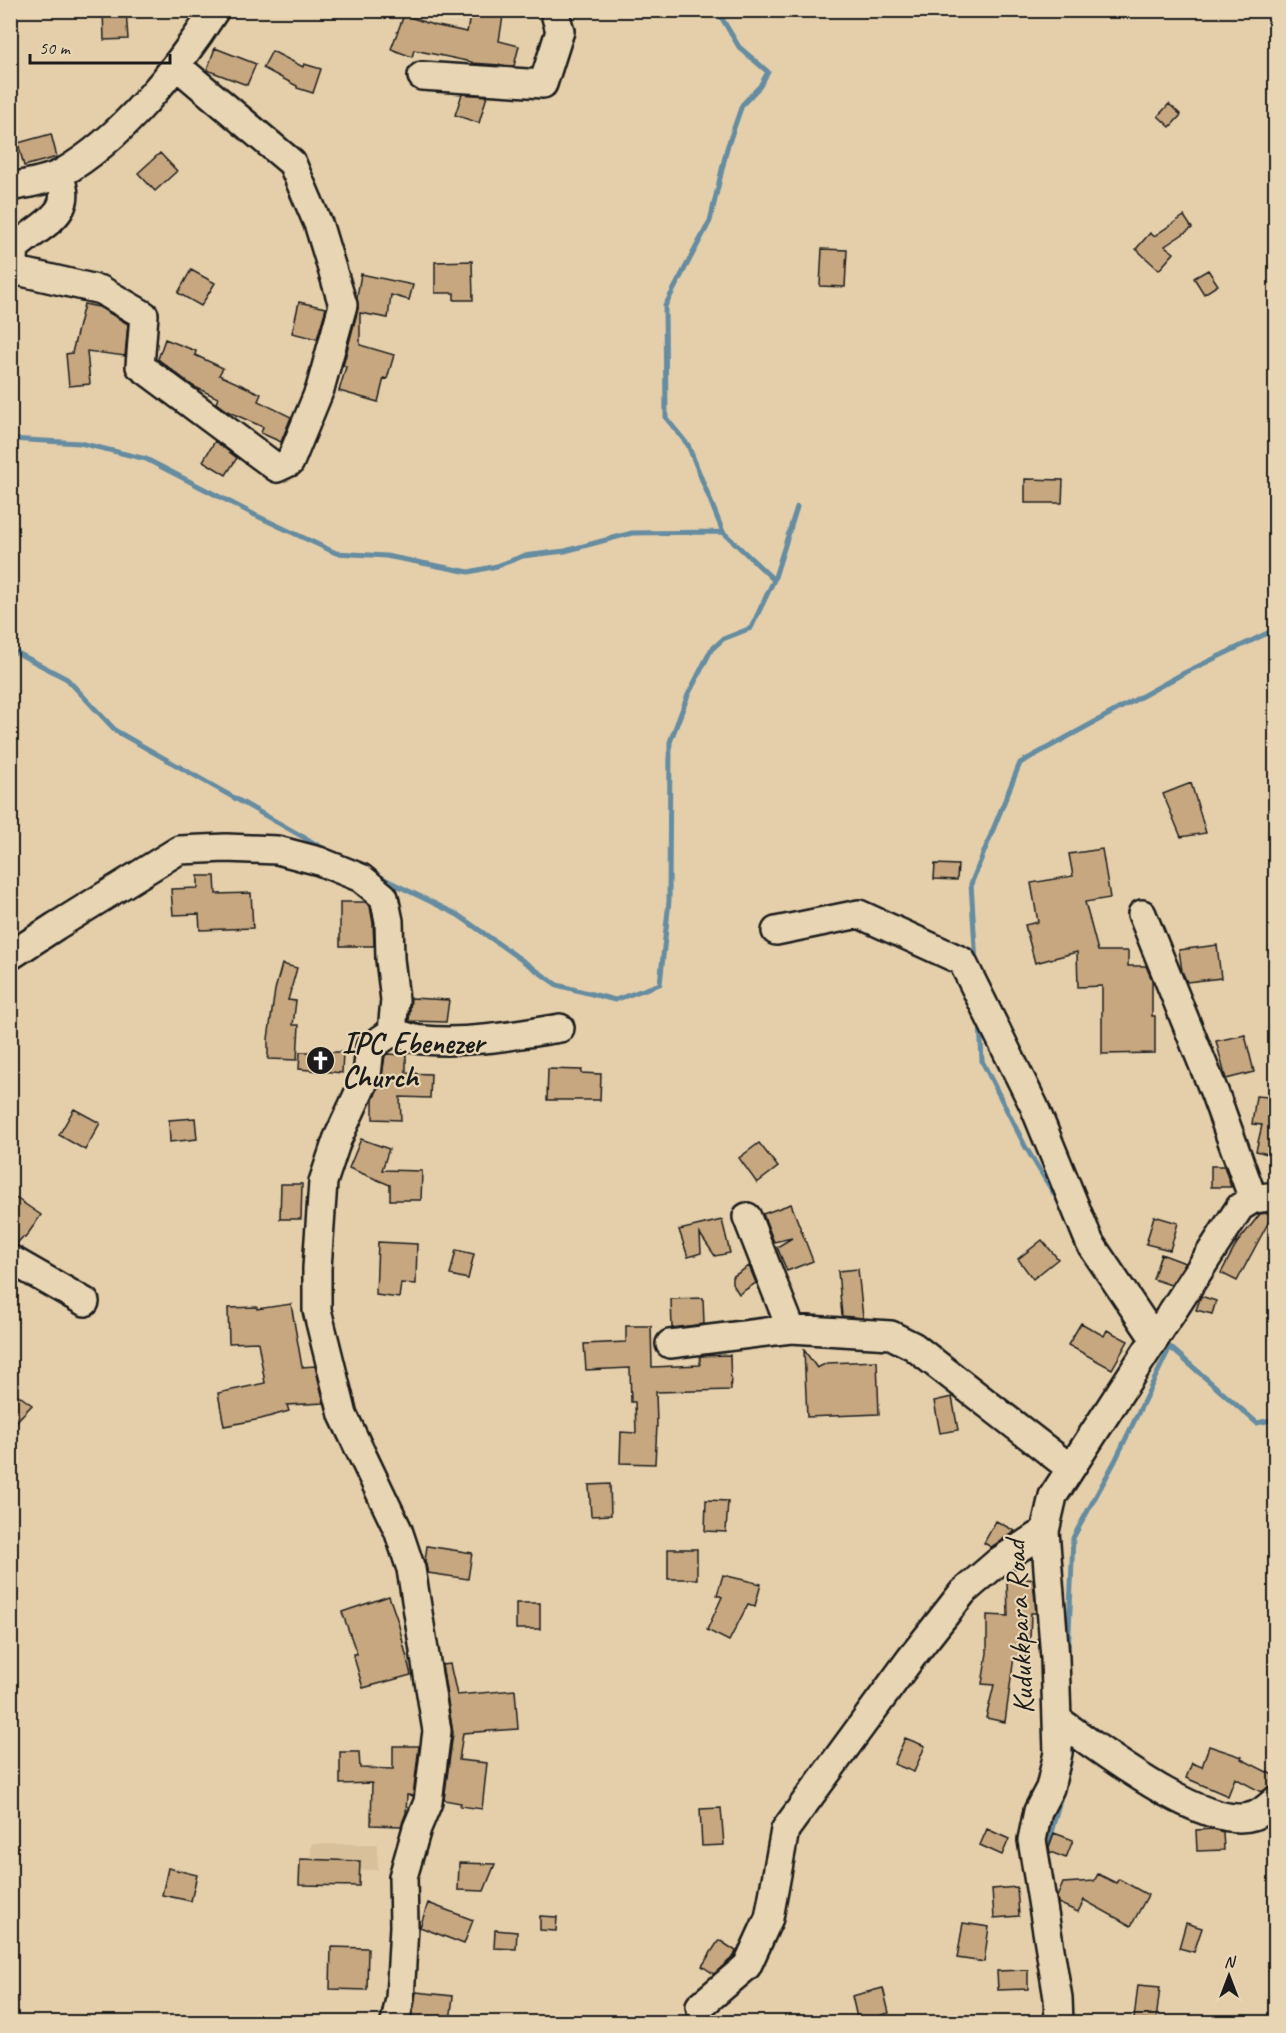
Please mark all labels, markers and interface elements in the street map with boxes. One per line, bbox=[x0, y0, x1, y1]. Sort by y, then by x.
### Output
scale bar bbox=[30, 27, 170, 65]
text: 50 m bbox=[39, 37, 72, 59]
place label: IPC Ebenezer Church bbox=[342, 1024, 487, 1096]
church icon: IPC Ebenezer Church bbox=[305, 1044, 337, 1076]
street label: Kudukkpara Road bbox=[995, 1535, 1043, 1715]
north arrow bbox=[1199, 1946, 1259, 2006]
text: N bbox=[1224, 1952, 1237, 1972]

